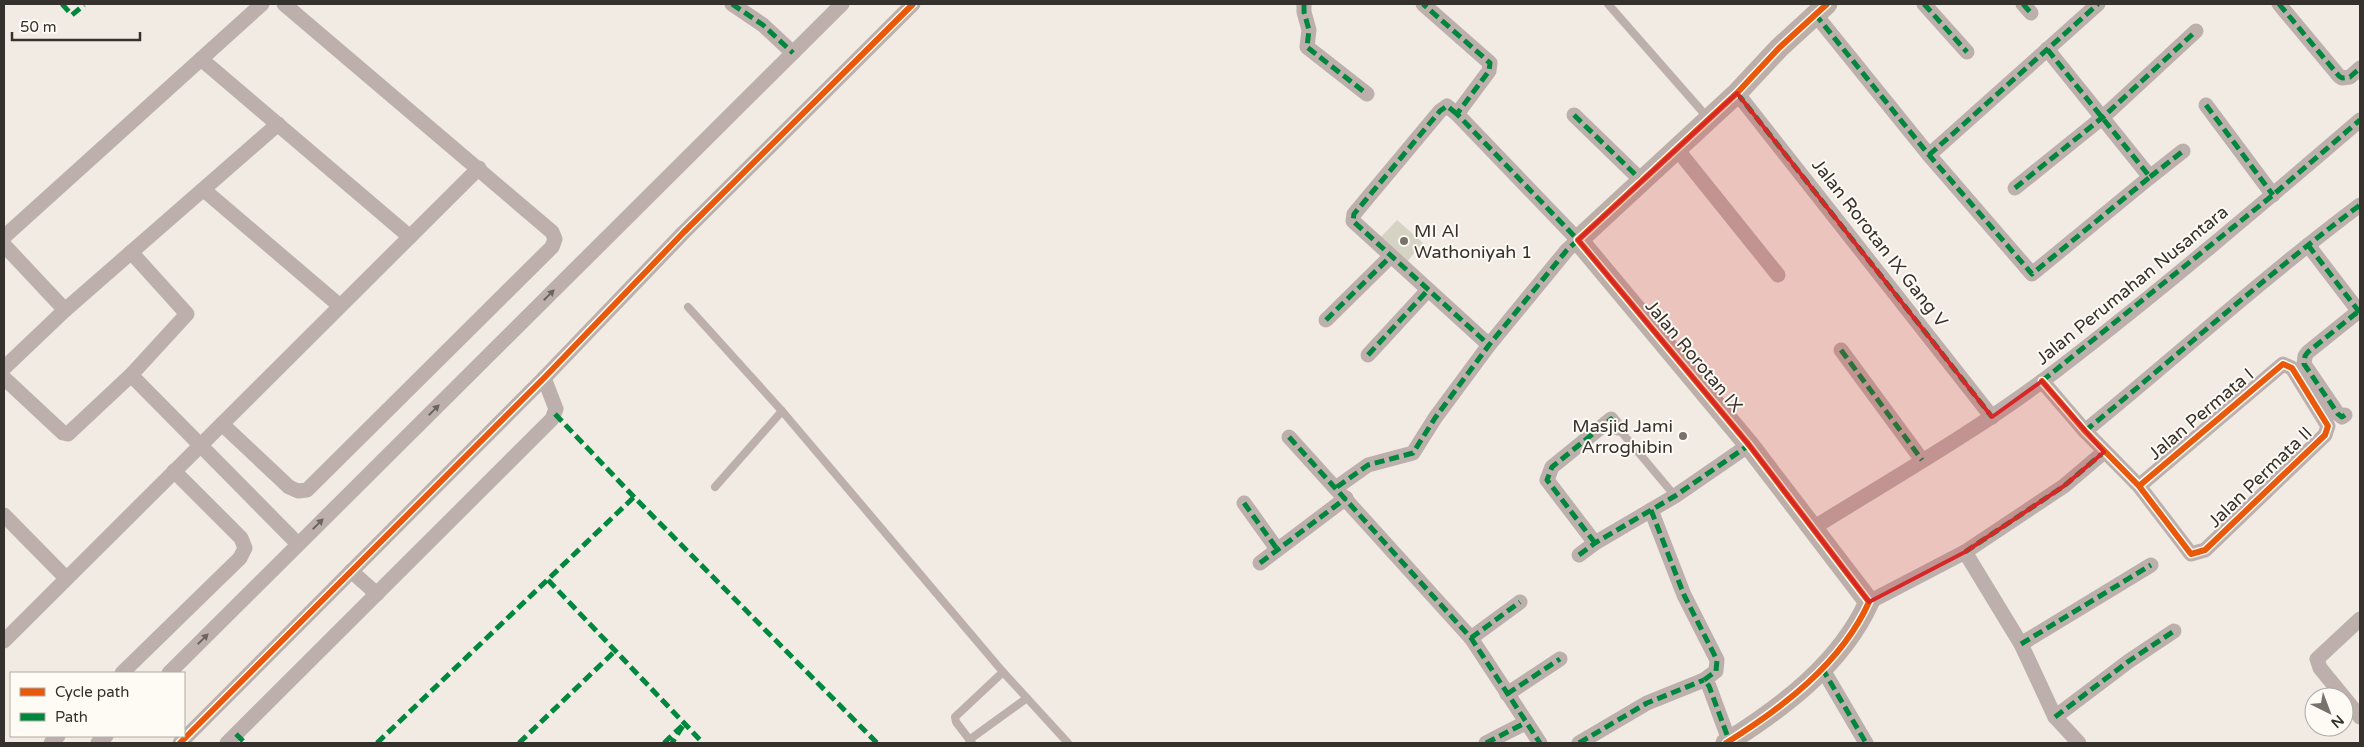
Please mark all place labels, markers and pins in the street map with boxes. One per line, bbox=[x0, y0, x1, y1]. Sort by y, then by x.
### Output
place label: MI Al Wathoniyah 1 bbox=[1414, 220, 1532, 263]
marker: MI Al Wathoniyah 1 bbox=[1398, 235, 1410, 247]
place label: Masjid Jami Arroghibin bbox=[1572, 415, 1673, 458]
marker: Masjid Jami Arroghibin bbox=[1677, 430, 1689, 442]

